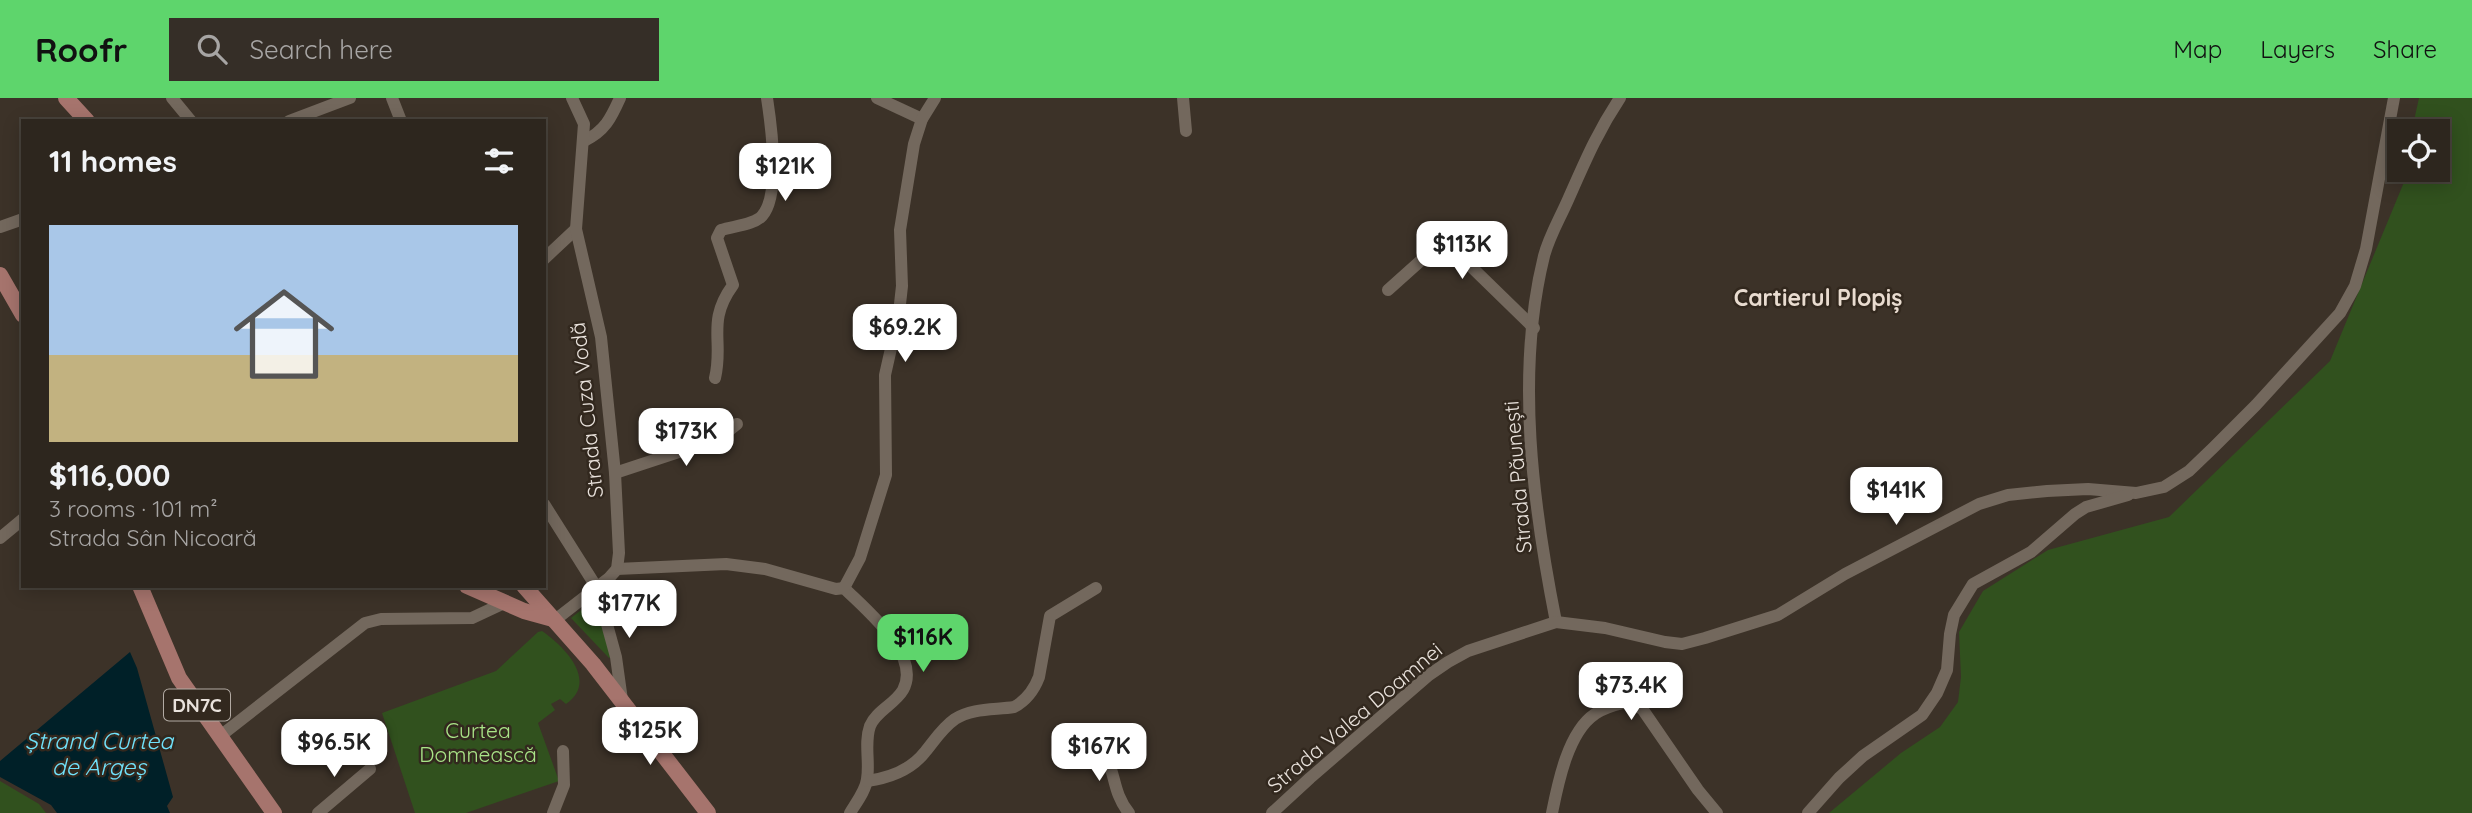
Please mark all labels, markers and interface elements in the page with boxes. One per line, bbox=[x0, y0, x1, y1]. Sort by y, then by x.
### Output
search box bbox=[169, 18, 659, 81]
text: Roofr bbox=[35, 29, 127, 70]
icon: search bbox=[193, 30, 231, 68]
text: Search here bbox=[249, 33, 393, 66]
text: Map bbox=[2173, 34, 2222, 64]
text: Layers bbox=[2260, 34, 2335, 64]
text: Share bbox=[2373, 34, 2437, 64]
map controls bbox=[2387, 119, 2450, 182]
button: locate bbox=[2387, 119, 2450, 182]
text: 11 homes bbox=[49, 142, 177, 180]
icon: filters bbox=[480, 142, 518, 180]
pin: $121K bbox=[736, 144, 834, 203]
text: $121K bbox=[755, 151, 815, 180]
pin: $113K bbox=[1413, 222, 1511, 281]
text: $113K bbox=[1432, 229, 1492, 258]
icon: home bbox=[221, 271, 347, 397]
district label: Cartierul Plopiș bbox=[1734, 283, 1902, 313]
pin: $69.2K bbox=[848, 304, 962, 364]
text: $69.2K bbox=[869, 312, 941, 341]
street label: Strada Cuza Vodă bbox=[564, 321, 608, 499]
street label: Strada Păunești bbox=[1497, 400, 1537, 554]
pin: $173K bbox=[637, 408, 735, 468]
text: $173K bbox=[655, 416, 717, 445]
text: $116,000 bbox=[49, 456, 170, 494]
pin: $141K bbox=[1847, 468, 1945, 527]
text: $141K bbox=[1866, 475, 1926, 504]
text: 3 rooms · 101 m² bbox=[49, 494, 218, 523]
text: Strada Sân Nicoară bbox=[49, 523, 257, 552]
pin: $177K bbox=[580, 580, 678, 640]
text: $177K bbox=[598, 588, 661, 617]
pin: $116K bbox=[874, 614, 972, 674]
text: $116K bbox=[893, 622, 953, 651]
street label: Strada Valea Doamnei bbox=[1262, 636, 1447, 798]
pin: $73.4K bbox=[1574, 662, 1688, 722]
text: $73.4K bbox=[1595, 670, 1667, 699]
road number: DN7C bbox=[164, 690, 230, 720]
pin: $125K bbox=[601, 708, 699, 767]
text: $125K bbox=[618, 715, 682, 744]
park label: Curtea Domnească bbox=[419, 717, 537, 767]
pin: $96.5K bbox=[277, 720, 391, 779]
pin: $167K bbox=[1050, 724, 1148, 783]
water label: Ștrand Curtea de Argeș bbox=[25, 726, 174, 781]
text: $96.5K bbox=[297, 727, 371, 756]
text: $167K bbox=[1067, 731, 1131, 760]

